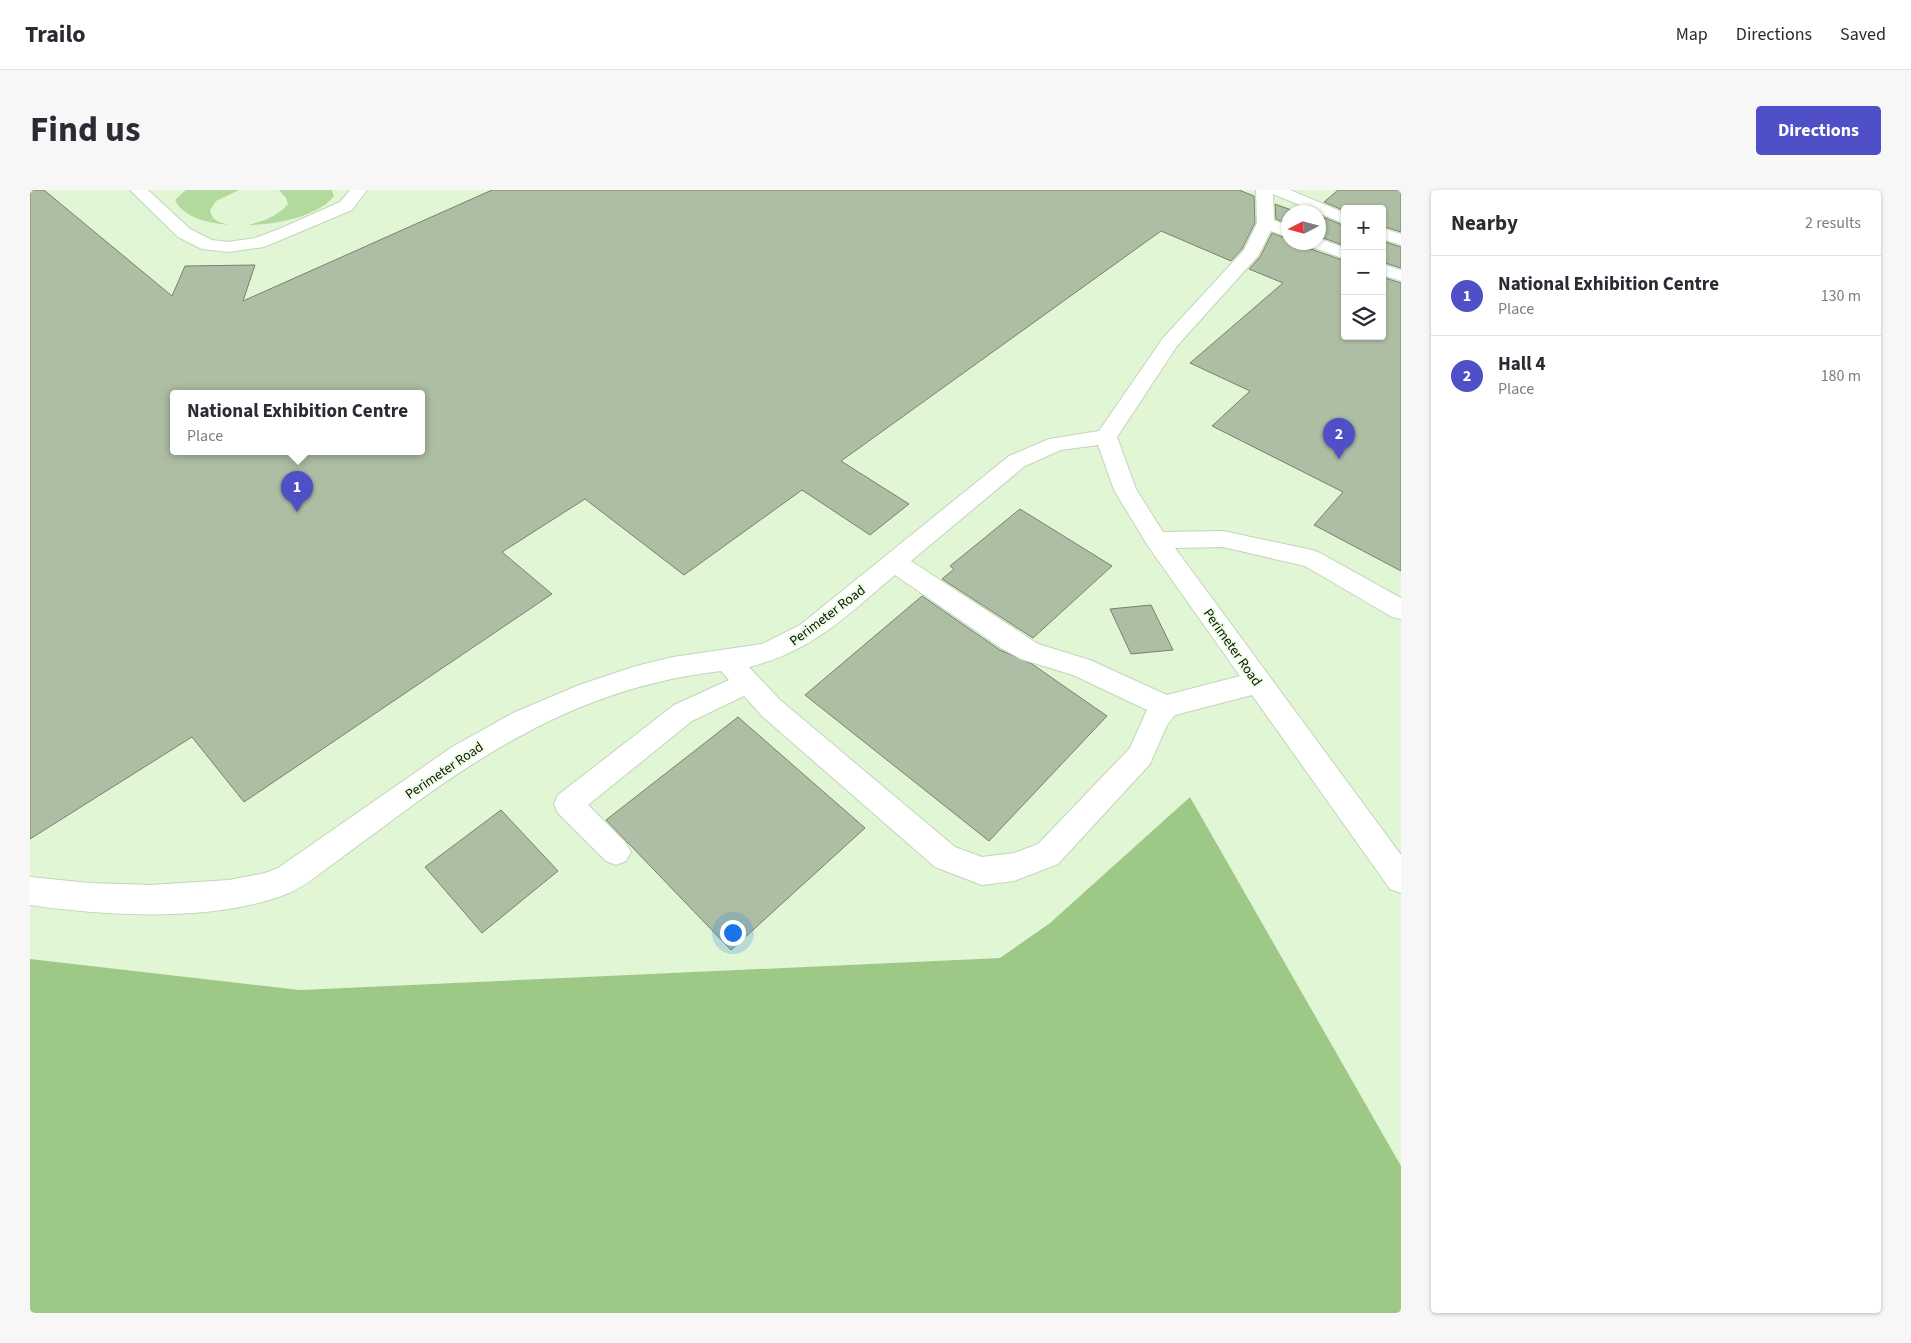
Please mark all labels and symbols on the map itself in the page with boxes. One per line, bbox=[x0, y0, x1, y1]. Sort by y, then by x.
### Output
north arrow bbox=[1281, 205, 1326, 250]
pin: 2 bbox=[1323, 418, 1355, 459]
pin: 1 bbox=[281, 471, 313, 512]
street label: Perimeter Road bbox=[785, 581, 870, 651]
street label: Perimeter Road bbox=[1198, 605, 1266, 690]
street label: Perimeter Road bbox=[401, 737, 488, 804]
your location bbox=[720, 920, 746, 946]

